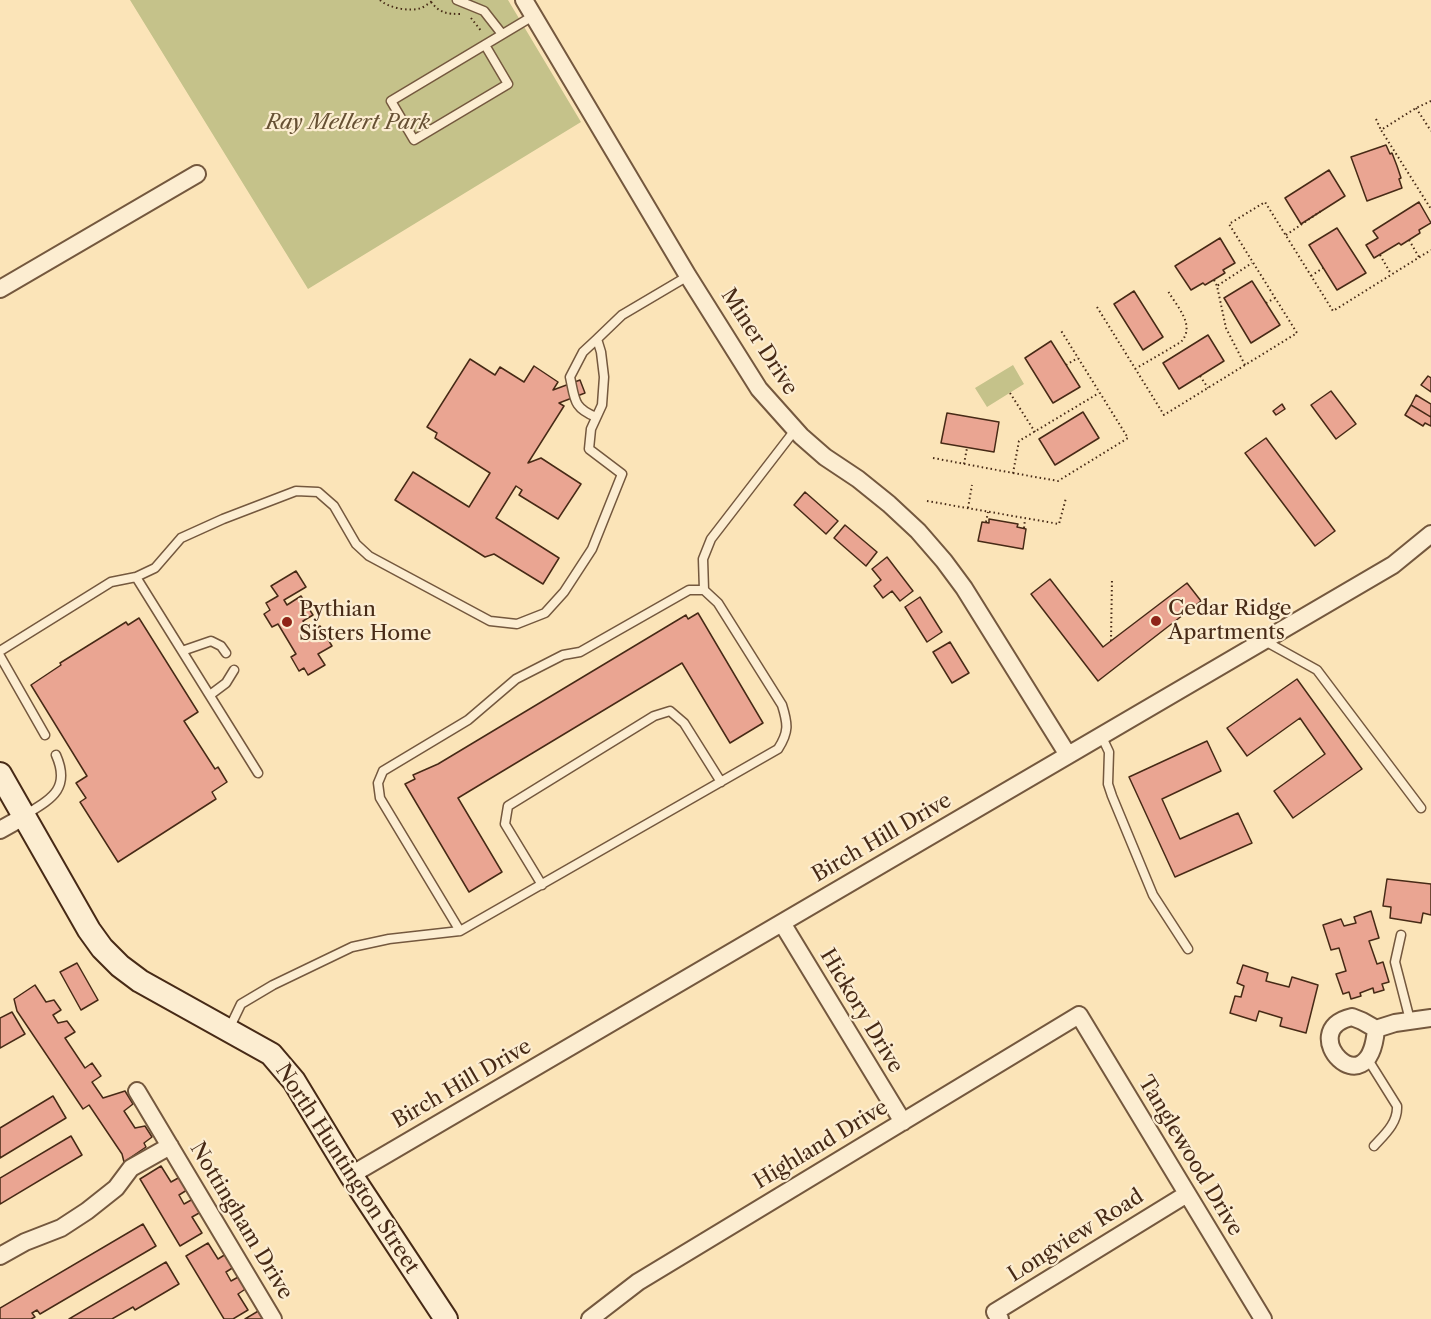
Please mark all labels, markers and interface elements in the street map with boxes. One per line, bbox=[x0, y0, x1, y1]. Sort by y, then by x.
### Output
park label: Ray Mellert Park bbox=[266, 110, 430, 136]
street label: Miner Drive bbox=[715, 284, 803, 400]
place label: Cedar Ridge Apartments bbox=[1168, 596, 1292, 646]
place label: Pythian Sisters Home bbox=[299, 597, 431, 647]
marker: Cedar Ridge Apartments bbox=[1149, 614, 1163, 628]
marker: Pythian Sisters Home bbox=[280, 615, 294, 629]
street label: Birch Hill Drive bbox=[808, 788, 956, 888]
street label: Hickory Drive bbox=[814, 944, 908, 1078]
street label: Birch Hill Drive bbox=[388, 1034, 536, 1134]
street label: North Huntington Street bbox=[270, 1059, 424, 1279]
street label: Tanglewood Drive bbox=[1132, 1071, 1248, 1241]
street label: Highland Drive bbox=[749, 1095, 893, 1195]
street label: Nottingham Drive bbox=[184, 1138, 298, 1304]
street label: Longview Road bbox=[1004, 1184, 1148, 1288]

